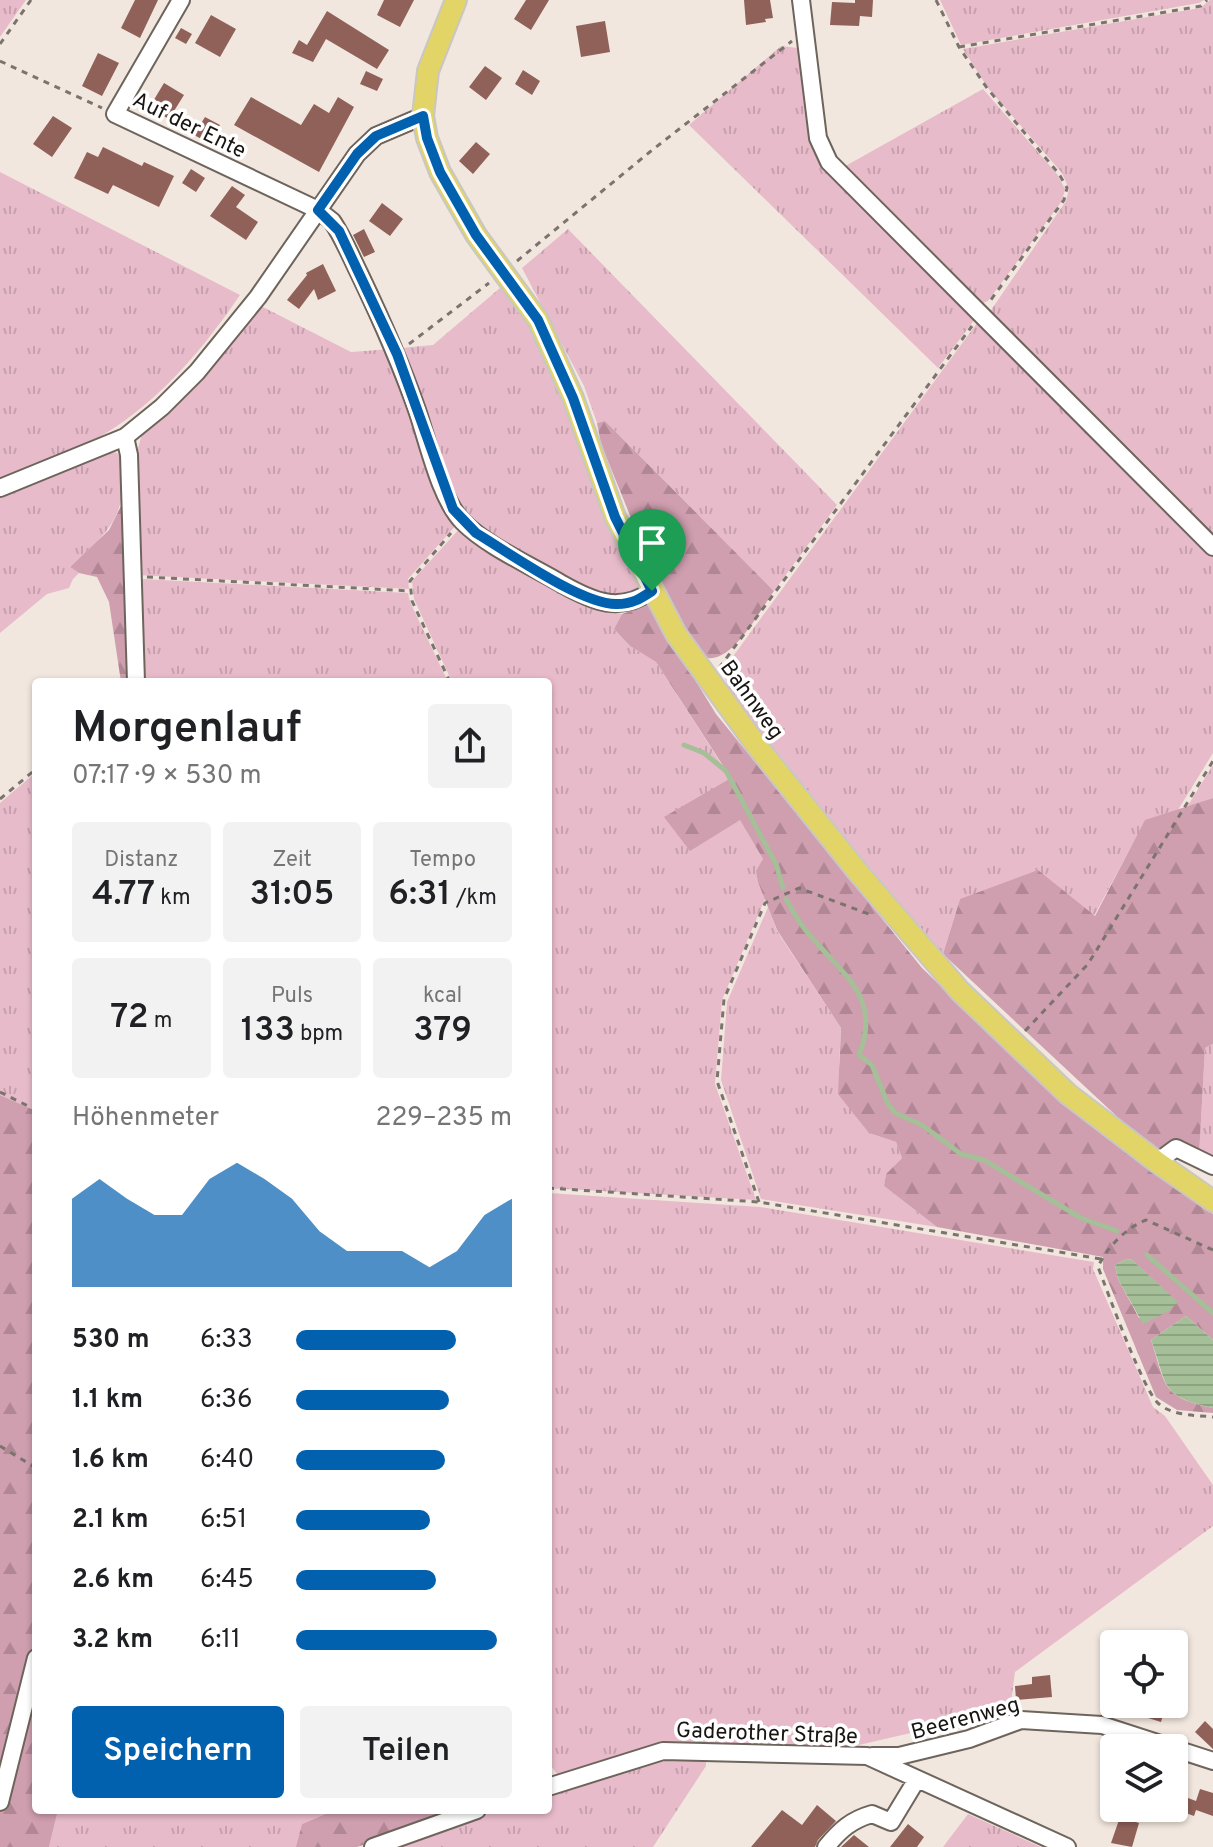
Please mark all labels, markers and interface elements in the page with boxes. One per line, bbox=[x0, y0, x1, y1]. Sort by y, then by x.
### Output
street label: Auf der Ente bbox=[128, 87, 250, 165]
pin bbox=[618, 509, 686, 591]
icon: arrive bbox=[630, 521, 674, 565]
street label: Bahnweg bbox=[713, 656, 789, 745]
text: Morgenlauf bbox=[72, 702, 301, 758]
button: share bbox=[428, 704, 512, 788]
text: 07:17 · 9 × 530 m bbox=[72, 760, 262, 793]
text: Distanz bbox=[104, 847, 178, 874]
text: Zeit bbox=[272, 847, 312, 874]
text: Tempo bbox=[409, 847, 476, 874]
text: 4.77 bbox=[92, 874, 155, 917]
text: 31:05 bbox=[250, 874, 334, 917]
text: 6:31 bbox=[388, 874, 451, 917]
text: km bbox=[155, 885, 191, 912]
text: /km bbox=[451, 885, 497, 912]
text: Puls bbox=[271, 983, 313, 1010]
text: kcal bbox=[423, 983, 462, 1010]
text: 72 bbox=[110, 997, 149, 1040]
text: m bbox=[149, 1008, 172, 1035]
text: 133 bbox=[241, 1010, 295, 1053]
text: 379 bbox=[413, 1010, 472, 1053]
text: bpm bbox=[295, 1021, 343, 1048]
text: Höhenmeter bbox=[72, 1102, 219, 1135]
text: 229–235 m bbox=[376, 1102, 512, 1135]
text: 530 m bbox=[72, 1324, 149, 1357]
text: 6:33 bbox=[200, 1324, 253, 1357]
text: 1.1 km bbox=[72, 1384, 143, 1417]
text: 6:36 bbox=[200, 1384, 253, 1417]
text: 1.6 km bbox=[72, 1444, 149, 1477]
text: 6:40 bbox=[200, 1444, 254, 1477]
text: 2.1 km bbox=[72, 1504, 148, 1537]
text: 6:51 bbox=[200, 1504, 247, 1537]
text: 2.6 km bbox=[72, 1564, 154, 1597]
text: 6:45 bbox=[200, 1564, 254, 1597]
text: 3.2 km bbox=[72, 1624, 153, 1657]
text: 6:11 bbox=[200, 1624, 241, 1657]
map controls bbox=[1100, 1630, 1188, 1822]
button: locate bbox=[1100, 1630, 1188, 1718]
street label: Beerenweg bbox=[908, 1692, 1023, 1747]
button: Speichern bbox=[72, 1706, 284, 1798]
button: Teilen bbox=[300, 1706, 512, 1798]
street label: Gaderother Straße bbox=[676, 1718, 858, 1751]
button: layers bbox=[1100, 1734, 1188, 1822]

